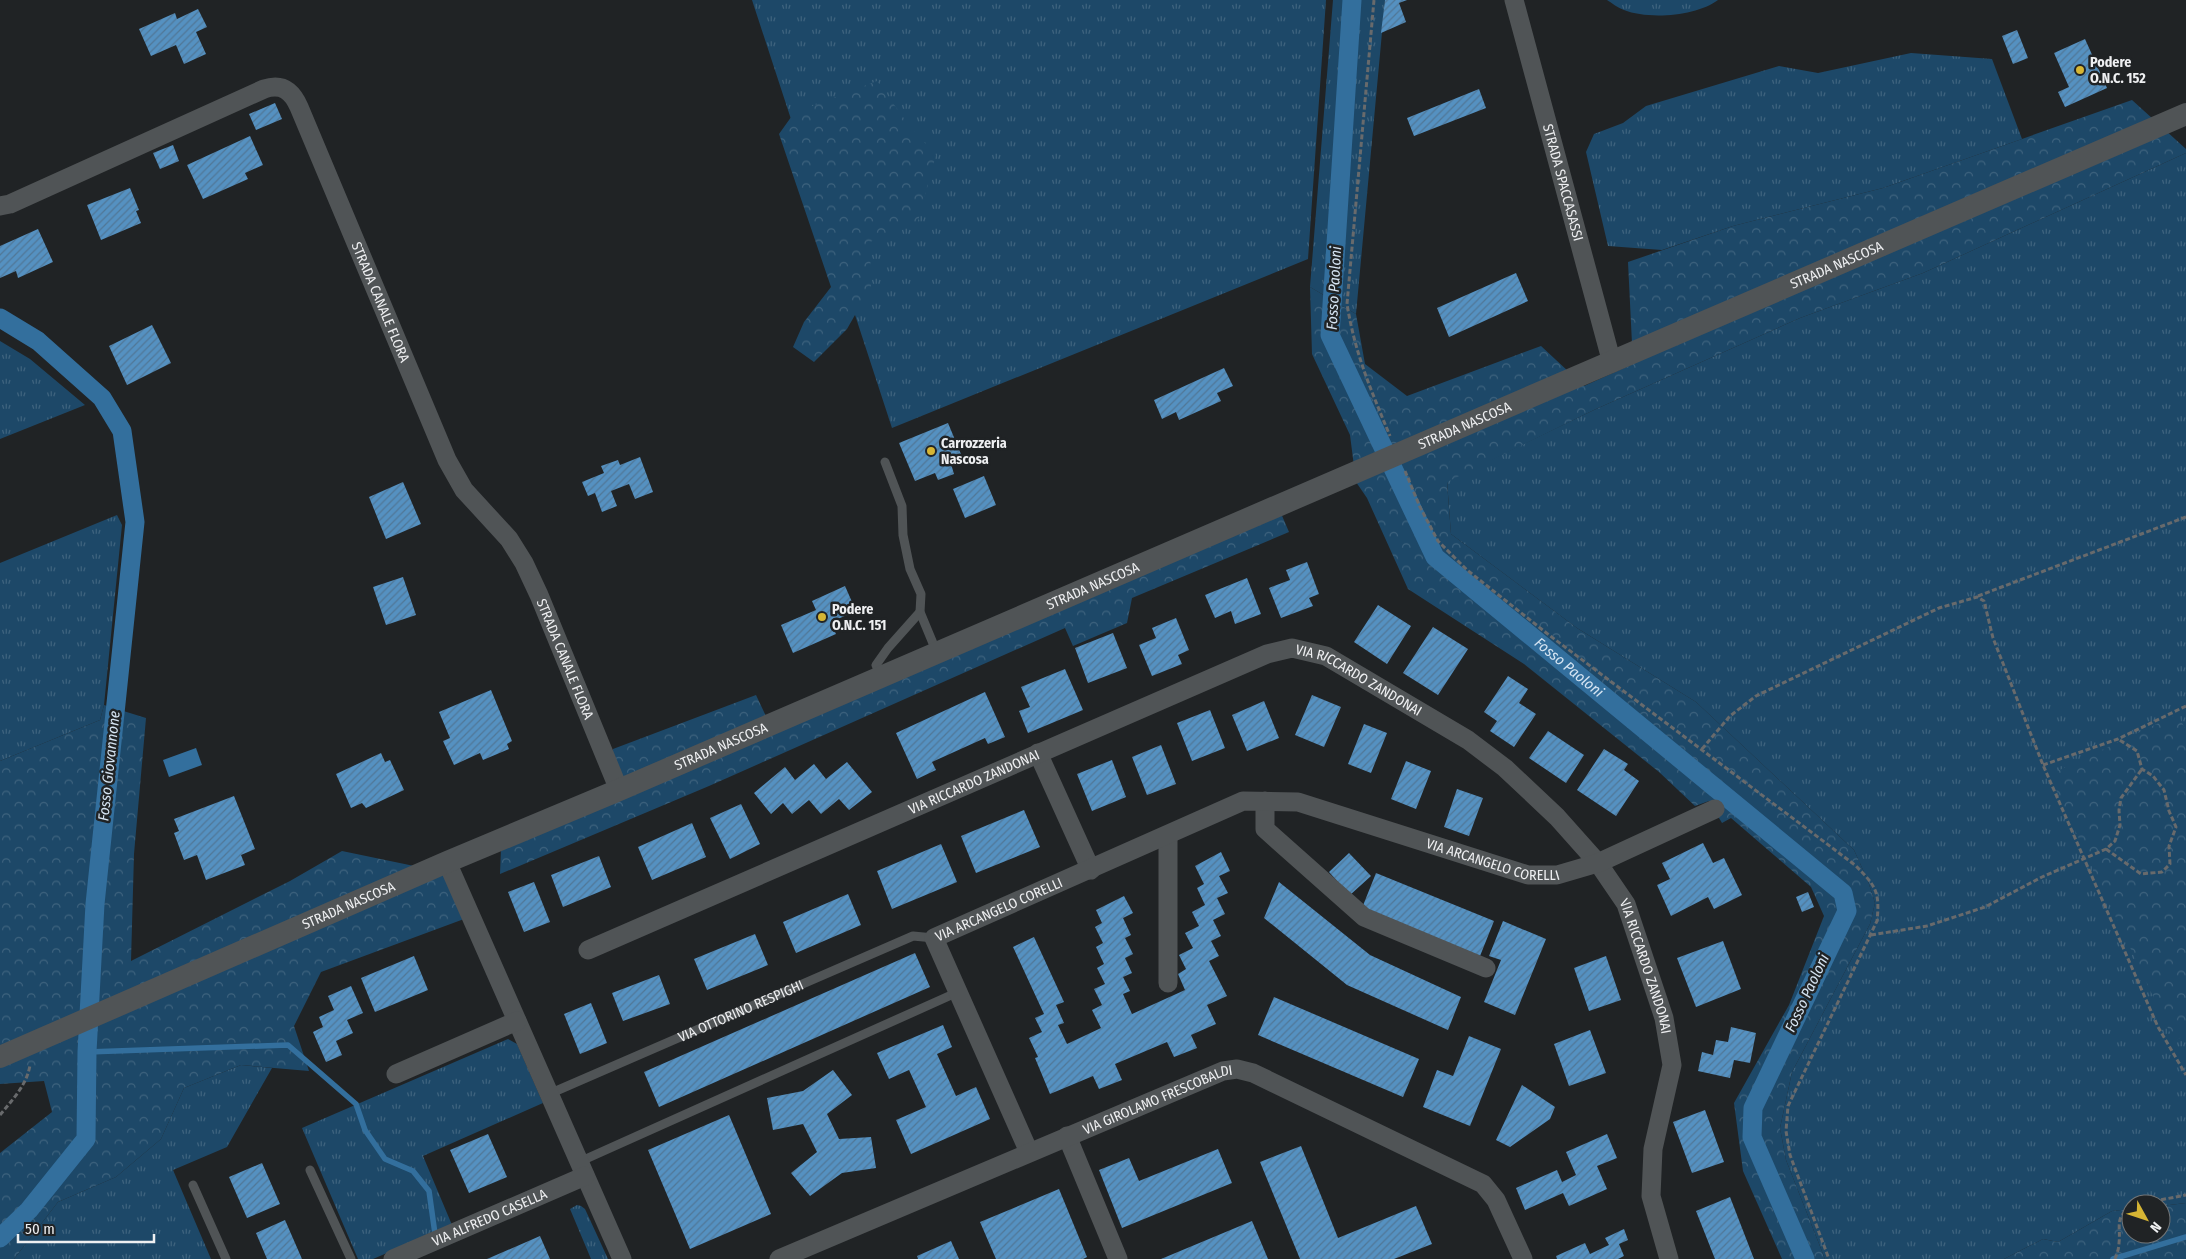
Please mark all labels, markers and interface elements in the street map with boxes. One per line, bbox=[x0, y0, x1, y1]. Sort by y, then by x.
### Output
place label: Podere O.N.C. 152 bbox=[2090, 54, 2146, 87]
marker: Podere O.N.C. 152 bbox=[2074, 64, 2086, 76]
street label: STRADA SPACCASASSI bbox=[1539, 122, 1587, 243]
street label: STRADA NASCOSA bbox=[1787, 237, 1886, 292]
street label: STRADA CANALE FLORA bbox=[348, 239, 414, 365]
water label: Fosso Paoloni bbox=[1323, 245, 1345, 330]
street label: STRADA NASCOSA bbox=[1415, 397, 1514, 453]
place label: Carrozzeria Nascosa bbox=[941, 435, 1007, 468]
marker: Carrozzeria Nascosa bbox=[925, 445, 937, 457]
street label: STRADA NASCOSA bbox=[1044, 558, 1142, 613]
street label: STRADA CANALE FLORA bbox=[533, 596, 598, 722]
place label: Podere O.N.C. 151 bbox=[832, 601, 886, 634]
marker: Podere O.N.C. 151 bbox=[816, 611, 828, 623]
water label: Fosso Paoloni bbox=[1531, 634, 1607, 701]
street label: VIA RICCARDO ZANDONAI bbox=[1294, 641, 1425, 719]
water label: Fosso Giovannone bbox=[94, 710, 124, 822]
street label: STRADA NASCOSA bbox=[672, 718, 770, 774]
street label: VIA RICCARDO ZANDONAI bbox=[906, 746, 1042, 818]
street label: VIA ARCANGELO CORELLI bbox=[1424, 835, 1562, 884]
street label: VIA ARCANGELO CORELLI bbox=[932, 874, 1065, 945]
street label: STRADA NASCOSA bbox=[299, 877, 398, 933]
street label: VIA RICCARDO ZANDONAI bbox=[1616, 895, 1675, 1035]
water label: Fosso Paoloni bbox=[1781, 951, 1833, 1035]
street label: VIA OTTORINO RESPIGHI bbox=[675, 976, 806, 1045]
street label: VIA GIROLAMO FRESCOBALDI bbox=[1080, 1061, 1233, 1138]
street label: VIA ALFREDO CASELLA bbox=[429, 1185, 550, 1250]
north arrow bbox=[2121, 1194, 2171, 1244]
scale bar bbox=[18, 1212, 154, 1244]
text: N bbox=[2146, 1218, 2165, 1236]
text: 50 m bbox=[25, 1220, 55, 1238]

